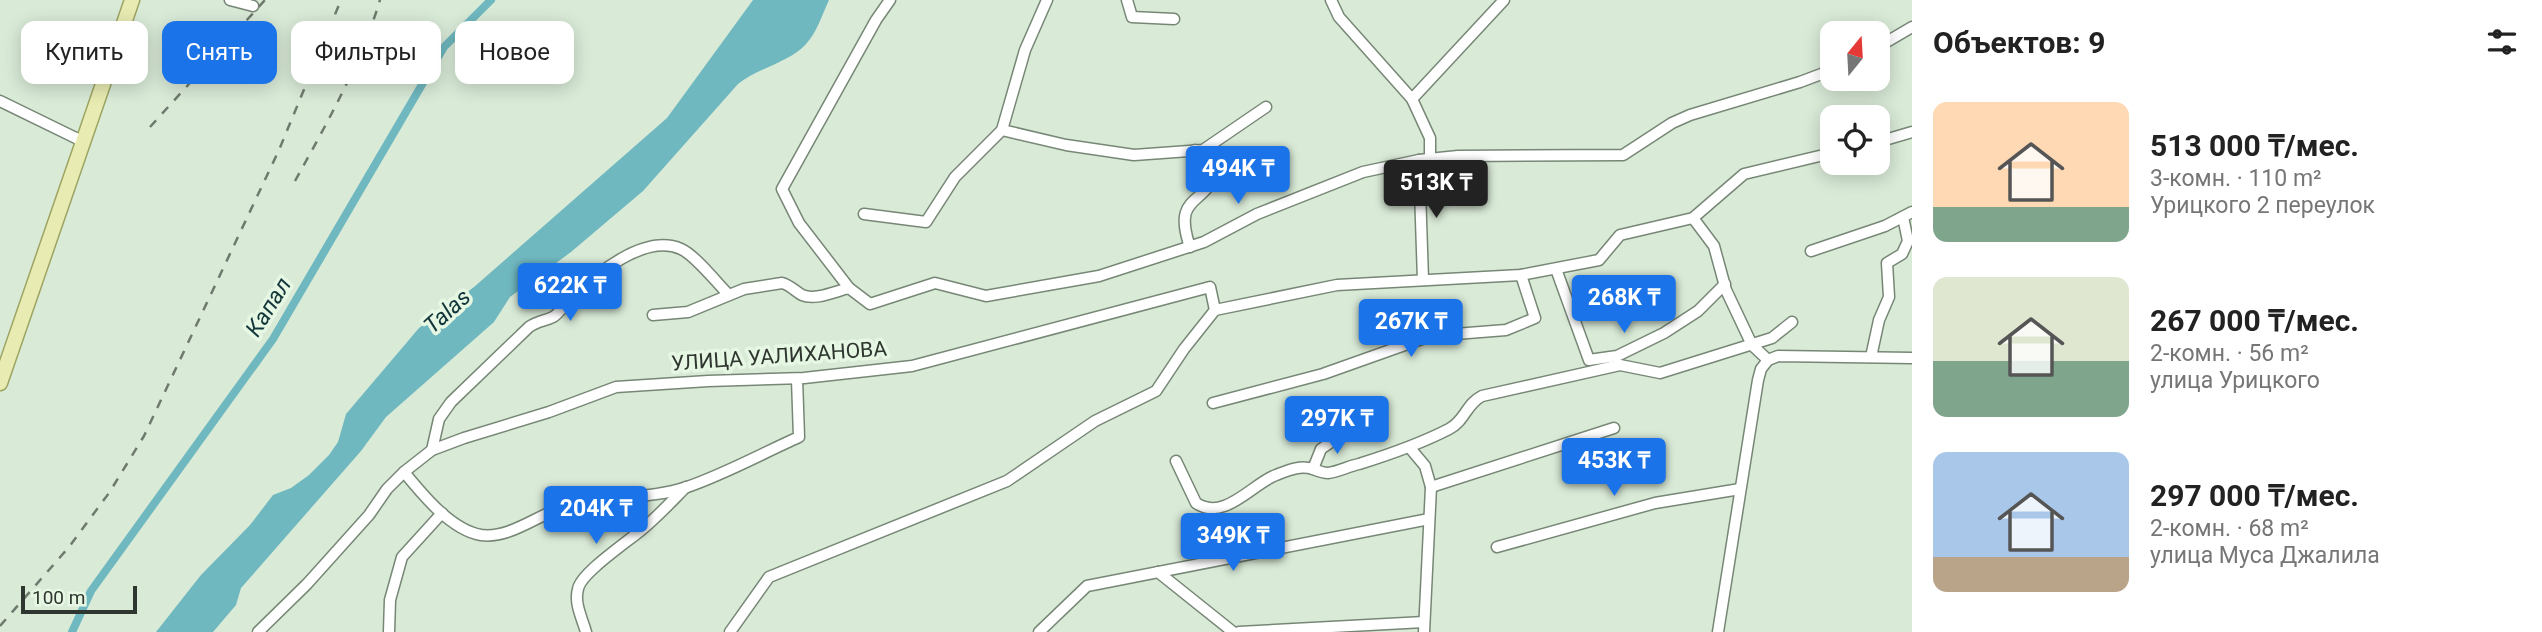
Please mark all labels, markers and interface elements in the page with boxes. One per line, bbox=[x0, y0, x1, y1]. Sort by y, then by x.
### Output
chip: Купить bbox=[21, 21, 148, 84]
chip: Снять bbox=[162, 21, 277, 84]
chip: Фильтры bbox=[291, 21, 441, 84]
chip: Новое bbox=[455, 21, 574, 84]
north arrow bbox=[1820, 21, 1890, 91]
map controls bbox=[1820, 21, 1890, 175]
icon: filters bbox=[2483, 23, 2521, 61]
text: Объектов: 9 bbox=[1933, 25, 2105, 60]
button: locate bbox=[1820, 105, 1890, 175]
text: 513 000 ₸/мес. bbox=[2150, 128, 2359, 163]
icon: home bbox=[1989, 130, 2073, 214]
pin: 494K ₸ bbox=[1181, 146, 1295, 206]
text: 494K ₸ bbox=[1202, 155, 1274, 182]
pin: 513K ₸ bbox=[1379, 160, 1493, 220]
text: 3-комн. · 110 m² bbox=[2150, 165, 2322, 192]
text: 513K ₸ bbox=[1400, 169, 1472, 196]
text: Урицкого 2 переулок bbox=[2150, 192, 2375, 219]
pin: 622K ₸ bbox=[513, 264, 627, 323]
text: 622K ₸ bbox=[534, 272, 606, 299]
water label: Капал bbox=[240, 273, 297, 342]
pin: 268K ₸ bbox=[1567, 276, 1681, 335]
water label: Talas bbox=[419, 284, 476, 339]
text: 268K ₸ bbox=[1588, 284, 1660, 311]
pin: 267K ₸ bbox=[1354, 300, 1468, 359]
text: 267 000 ₸/мес. bbox=[2150, 303, 2359, 338]
icon: home bbox=[1989, 305, 2073, 389]
text: 267K ₸ bbox=[1375, 308, 1447, 335]
street label: УЛИЦА УАЛИХАНОВА bbox=[670, 336, 888, 376]
text: 2-комн. · 56 m² bbox=[2150, 340, 2309, 367]
text: улица Урицкого bbox=[2150, 367, 2320, 394]
pin: 297K ₸ bbox=[1280, 396, 1394, 456]
text: 297K ₸ bbox=[1301, 405, 1373, 432]
pin: 453K ₸ bbox=[1557, 438, 1671, 498]
text: 453K ₸ bbox=[1578, 447, 1650, 474]
text: 297 000 ₸/мес. bbox=[2150, 478, 2359, 513]
icon: home bbox=[1989, 480, 2073, 564]
pin: 204K ₸ bbox=[539, 486, 653, 546]
text: 204K ₸ bbox=[560, 495, 632, 522]
pin: 349K ₸ bbox=[1176, 514, 1290, 573]
text: 2-комн. · 68 m² bbox=[2150, 515, 2309, 542]
text: 349K ₸ bbox=[1197, 522, 1269, 549]
text: улица Муса Джалила bbox=[2150, 542, 2380, 569]
scale bar bbox=[21, 583, 136, 615]
text: 100 m bbox=[32, 586, 85, 609]

